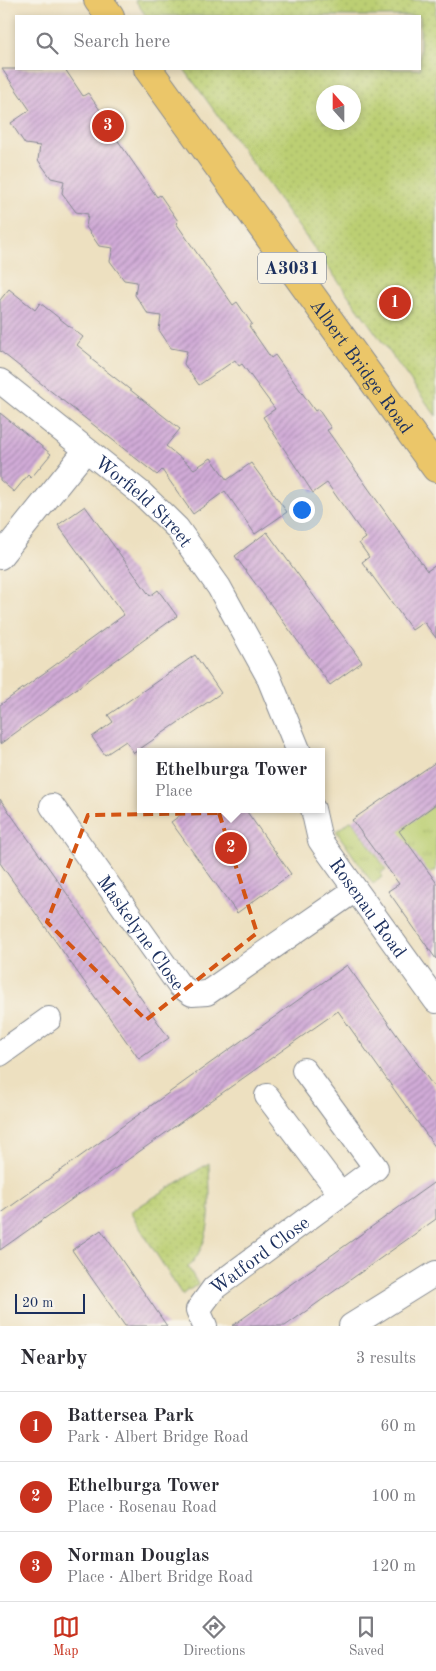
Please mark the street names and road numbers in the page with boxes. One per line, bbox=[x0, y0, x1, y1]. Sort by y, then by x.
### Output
road number: A3031 bbox=[258, 252, 326, 284]
street label: Albert Bridge Road bbox=[305, 297, 415, 438]
street label: Worfield Street bbox=[91, 454, 195, 552]
street label: Rosenau Road bbox=[324, 856, 409, 962]
street label: Maskelyne Close bbox=[93, 873, 187, 995]
street label: Watford Close bbox=[208, 1214, 314, 1299]

